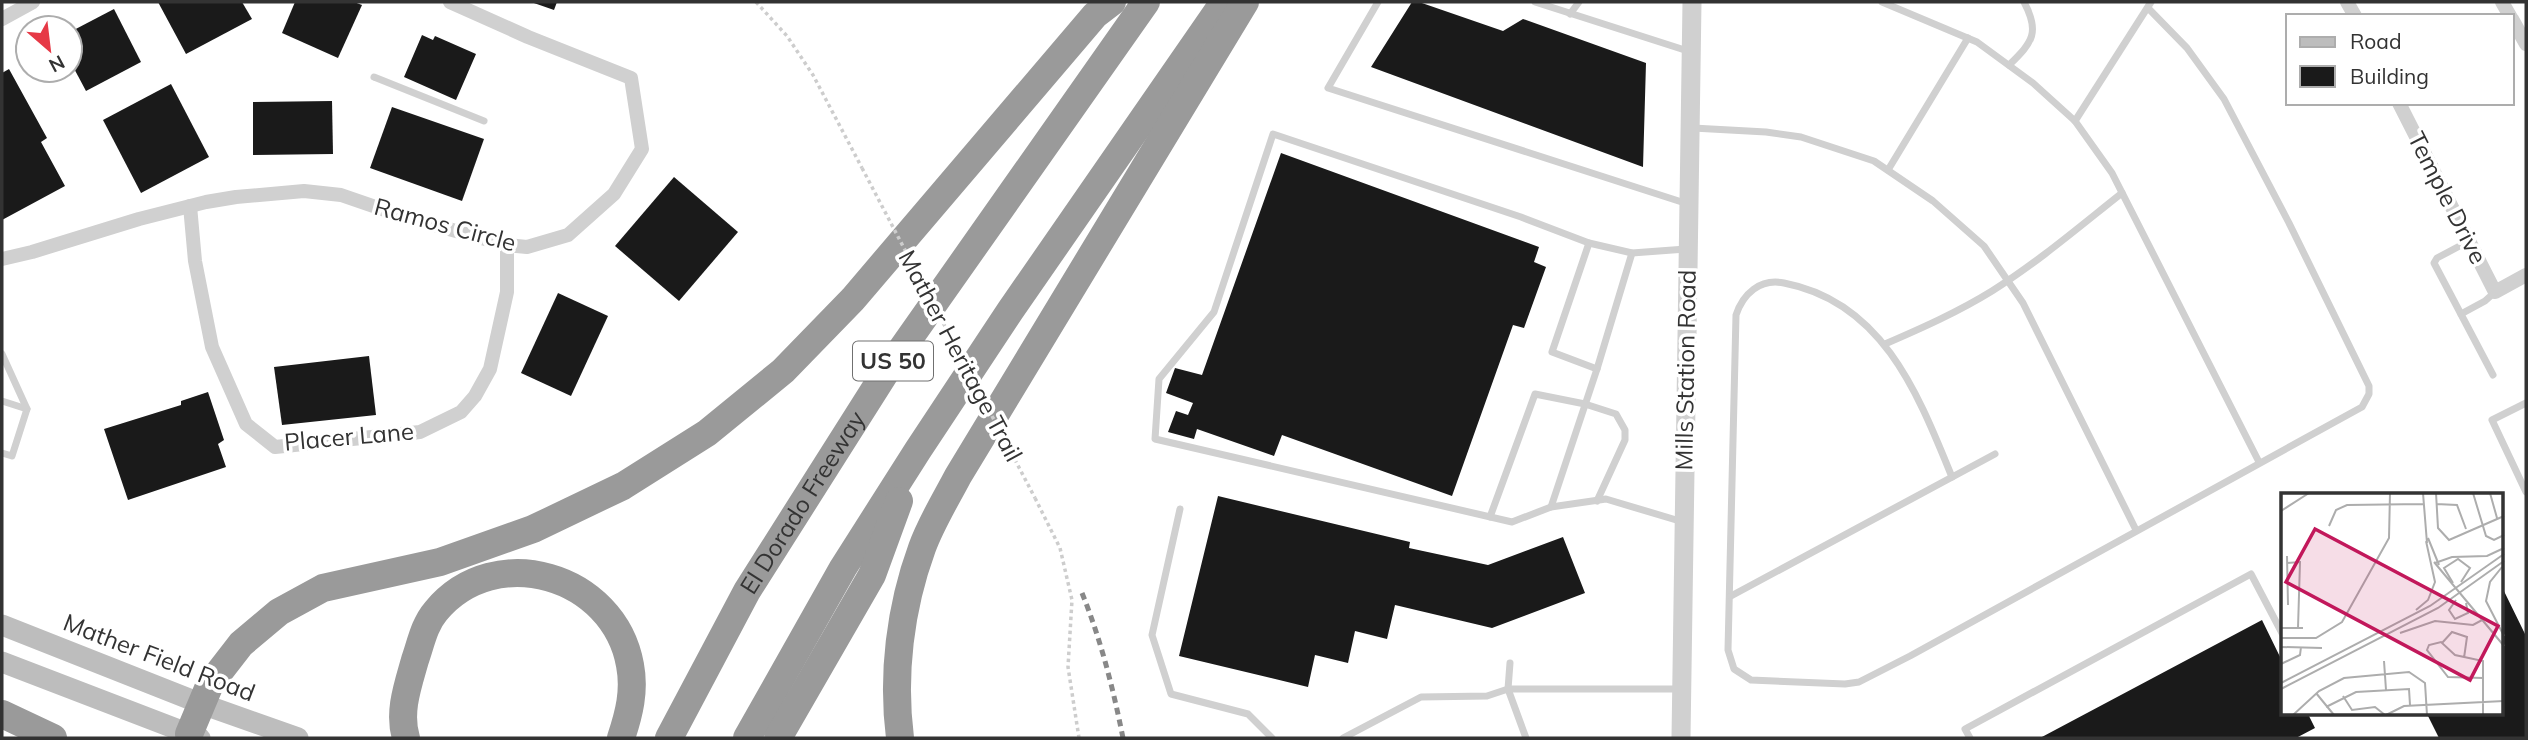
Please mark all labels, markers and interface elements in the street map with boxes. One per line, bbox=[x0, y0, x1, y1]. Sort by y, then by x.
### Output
north arrow bbox=[14, 14, 84, 84]
legend bbox=[2286, 14, 2514, 105]
text: Road bbox=[2350, 28, 2401, 54]
text: N bbox=[45, 50, 69, 78]
text: Building bbox=[2350, 63, 2429, 89]
street label: Temple Drive bbox=[2402, 126, 2494, 269]
street label: Ramos Circle bbox=[371, 191, 519, 257]
street label: Mather Heritage Trail bbox=[892, 245, 1029, 466]
street label: Mills Station Road bbox=[1668, 269, 1702, 471]
road number: US 50 bbox=[853, 342, 933, 380]
street label: El Dorado Freeway bbox=[733, 405, 871, 599]
street label: Placer Lane bbox=[283, 415, 415, 457]
inset map bbox=[2281, 493, 2504, 716]
street label: Mather Field Road bbox=[59, 607, 259, 707]

